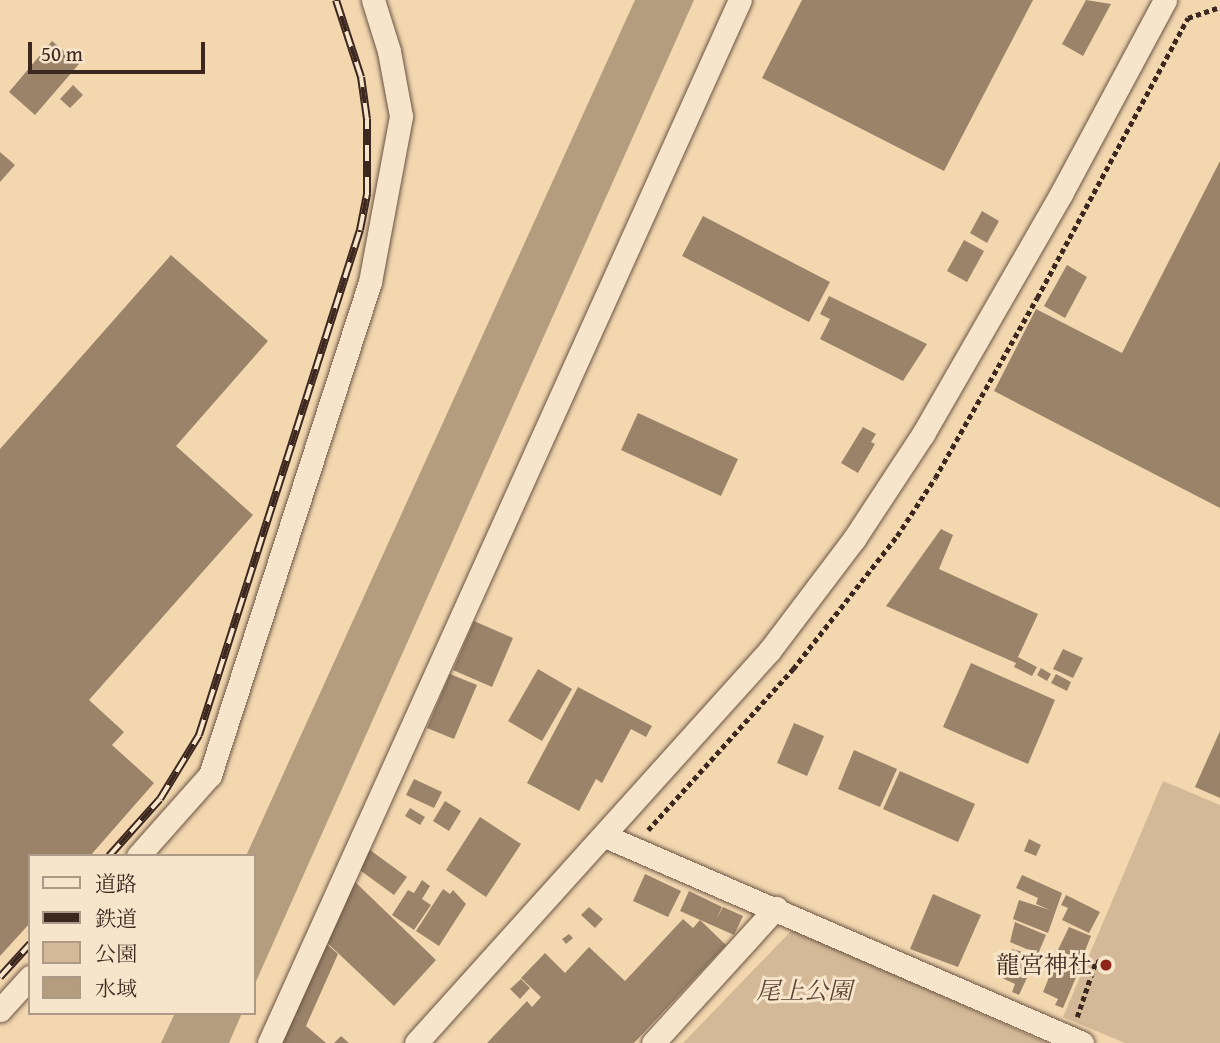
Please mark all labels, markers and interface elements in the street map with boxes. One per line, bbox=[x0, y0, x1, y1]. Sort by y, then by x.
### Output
scale bar bbox=[32, 28, 208, 72]
text: 50 m bbox=[41, 38, 83, 69]
legend bbox=[28, 854, 256, 1015]
text: 道路 bbox=[95, 868, 137, 899]
text: 鉄道 bbox=[95, 903, 137, 934]
text: 公園 bbox=[95, 938, 137, 969]
place label: 龍宮神社 bbox=[996, 951, 1092, 979]
marker: 龍宮神社 bbox=[1098, 957, 1114, 973]
text: 水域 bbox=[95, 973, 137, 1004]
park label: 尾上公園 bbox=[756, 977, 852, 1005]

